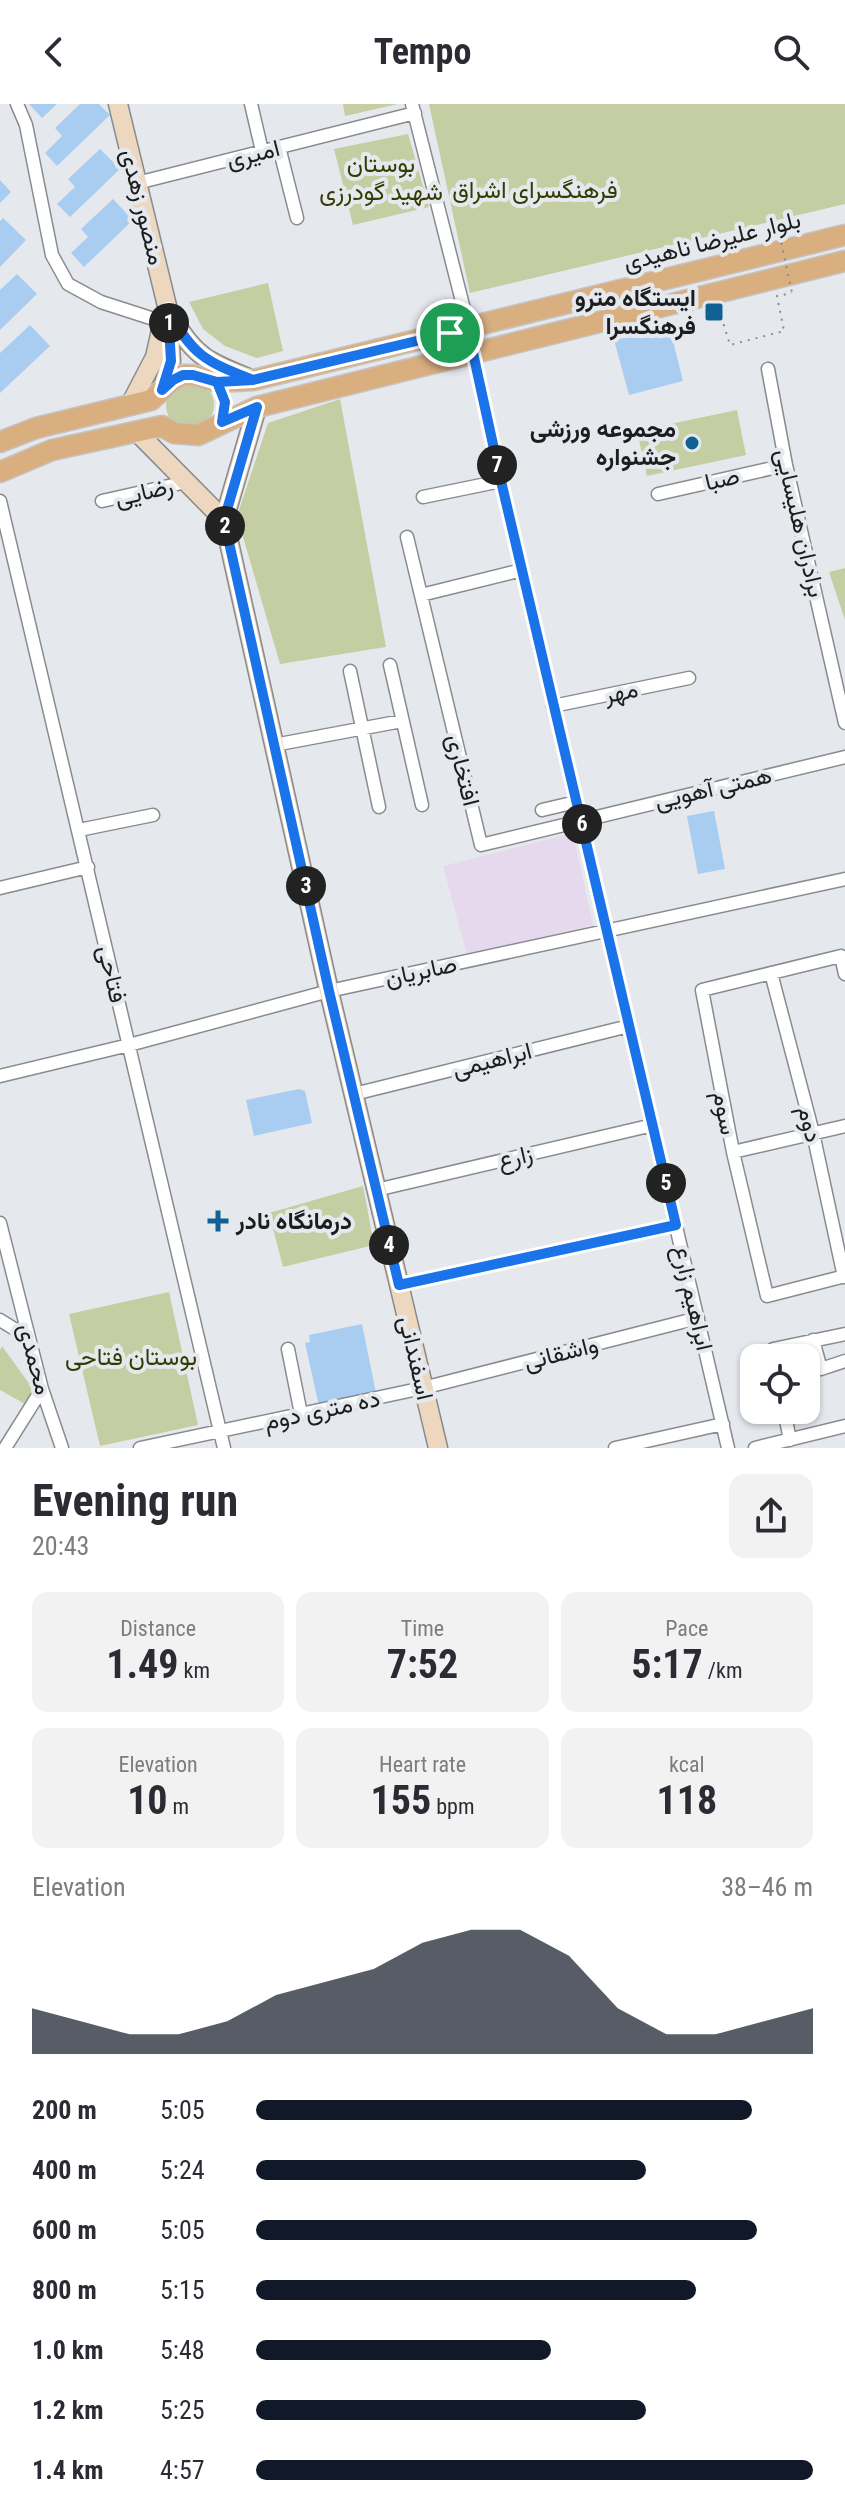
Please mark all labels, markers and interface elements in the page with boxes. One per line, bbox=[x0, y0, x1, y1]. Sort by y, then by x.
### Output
icon: back bbox=[32, 30, 76, 74]
icon: search bbox=[769, 30, 813, 74]
text: Tempo bbox=[374, 31, 471, 73]
street label: امیری bbox=[223, 134, 283, 175]
street label: منصور زهدی bbox=[114, 146, 171, 268]
park label: بوستان شهید گودرزی bbox=[319, 150, 443, 207]
park label: فرهنگسرای اشراق bbox=[452, 176, 618, 205]
street label: بلوار علیرضا ناهیدی bbox=[620, 205, 804, 278]
place label: ایستگاه مترو فرهنگسرا bbox=[575, 284, 696, 341]
pin bbox=[416, 299, 484, 367]
marker: ایستگاه مترو فرهنگسرا bbox=[703, 301, 725, 323]
pin: 1 bbox=[149, 303, 189, 343]
text: 1 bbox=[163, 310, 175, 335]
icon: arrive bbox=[428, 311, 472, 355]
place label: مجموعه ورزشی جشنواره bbox=[530, 415, 676, 472]
marker: مجموعه ورزشی جشنواره bbox=[683, 434, 701, 452]
pin: 7 bbox=[477, 445, 517, 485]
street label: برادران هلیسایی bbox=[768, 446, 831, 600]
text: 7 bbox=[491, 452, 503, 477]
street label: صبا bbox=[702, 461, 742, 497]
street label: رضایی bbox=[112, 472, 176, 513]
pin: 2 bbox=[205, 506, 245, 546]
text: 2 bbox=[219, 513, 231, 538]
street label: مهر bbox=[600, 675, 641, 710]
street label: افتخاری bbox=[440, 731, 485, 809]
street label: همتی آهویی bbox=[652, 761, 775, 816]
pin: 6 bbox=[562, 804, 602, 844]
text: 6 bbox=[576, 811, 588, 836]
pin: 3 bbox=[286, 866, 326, 906]
text: 3 bbox=[300, 873, 312, 898]
street label: فتاحی bbox=[92, 943, 132, 1005]
street label: صابریان bbox=[383, 950, 460, 993]
street label: ابراهیمی bbox=[449, 1037, 535, 1084]
street label: سوم bbox=[705, 1089, 743, 1138]
street label: دوم bbox=[790, 1103, 828, 1146]
street label: زارع bbox=[495, 1139, 536, 1177]
pin: 5 bbox=[646, 1163, 686, 1203]
text: 5 bbox=[660, 1170, 672, 1195]
place label: درمانگاه نادر bbox=[235, 1207, 352, 1236]
marker: درمانگاه نادر bbox=[207, 1210, 229, 1232]
pin: 4 bbox=[369, 1225, 409, 1265]
text: 4 bbox=[383, 1232, 395, 1257]
street label: ابراهیم زارع bbox=[665, 1243, 719, 1354]
street label: اسفندانی bbox=[393, 1313, 439, 1403]
street label: محمدی bbox=[12, 1320, 58, 1398]
street label: واشقانی bbox=[521, 1330, 601, 1377]
park label: بوستان فتاحی bbox=[65, 1343, 197, 1372]
map controls bbox=[740, 1344, 820, 1424]
button: locate bbox=[740, 1344, 820, 1424]
street label: ده متری دوم bbox=[262, 1384, 383, 1438]
button: share bbox=[729, 1474, 813, 1558]
text: Evening run bbox=[32, 1475, 238, 1527]
text: 20:43 bbox=[32, 1531, 89, 1561]
text: Distance bbox=[120, 1616, 196, 1641]
text: Time bbox=[401, 1616, 444, 1641]
text: Pace bbox=[665, 1616, 708, 1641]
text: 1.49 bbox=[106, 1641, 179, 1688]
text: 7:52 bbox=[387, 1641, 458, 1688]
text: 5:17 bbox=[631, 1641, 703, 1688]
text: km bbox=[179, 1658, 210, 1683]
text: /km bbox=[703, 1658, 742, 1683]
text: Elevation bbox=[119, 1752, 198, 1777]
text: Heart rate bbox=[379, 1752, 466, 1777]
text: kcal bbox=[669, 1752, 705, 1777]
text: 10 bbox=[127, 1777, 168, 1824]
text: 155 bbox=[371, 1777, 431, 1824]
text: 118 bbox=[656, 1777, 717, 1824]
text: m bbox=[168, 1794, 189, 1819]
text: bpm bbox=[431, 1794, 474, 1819]
text: Elevation bbox=[32, 1872, 126, 1902]
text: 38–46 m bbox=[721, 1872, 813, 1902]
text: 200 m bbox=[32, 2095, 97, 2125]
text: 5:05 bbox=[160, 2095, 205, 2125]
text: 400 m bbox=[32, 2155, 97, 2185]
text: 5:24 bbox=[160, 2155, 205, 2185]
text: 600 m bbox=[32, 2215, 97, 2245]
text: 5:05 bbox=[160, 2215, 205, 2245]
text: 800 m bbox=[32, 2275, 97, 2305]
text: 5:15 bbox=[160, 2275, 205, 2305]
text: 1.0 km bbox=[32, 2335, 104, 2365]
text: 5:48 bbox=[160, 2335, 205, 2365]
text: 1.2 km bbox=[32, 2395, 104, 2425]
text: 5:25 bbox=[160, 2395, 205, 2425]
text: 1.4 km bbox=[32, 2455, 104, 2485]
text: 4:57 bbox=[160, 2455, 205, 2485]

